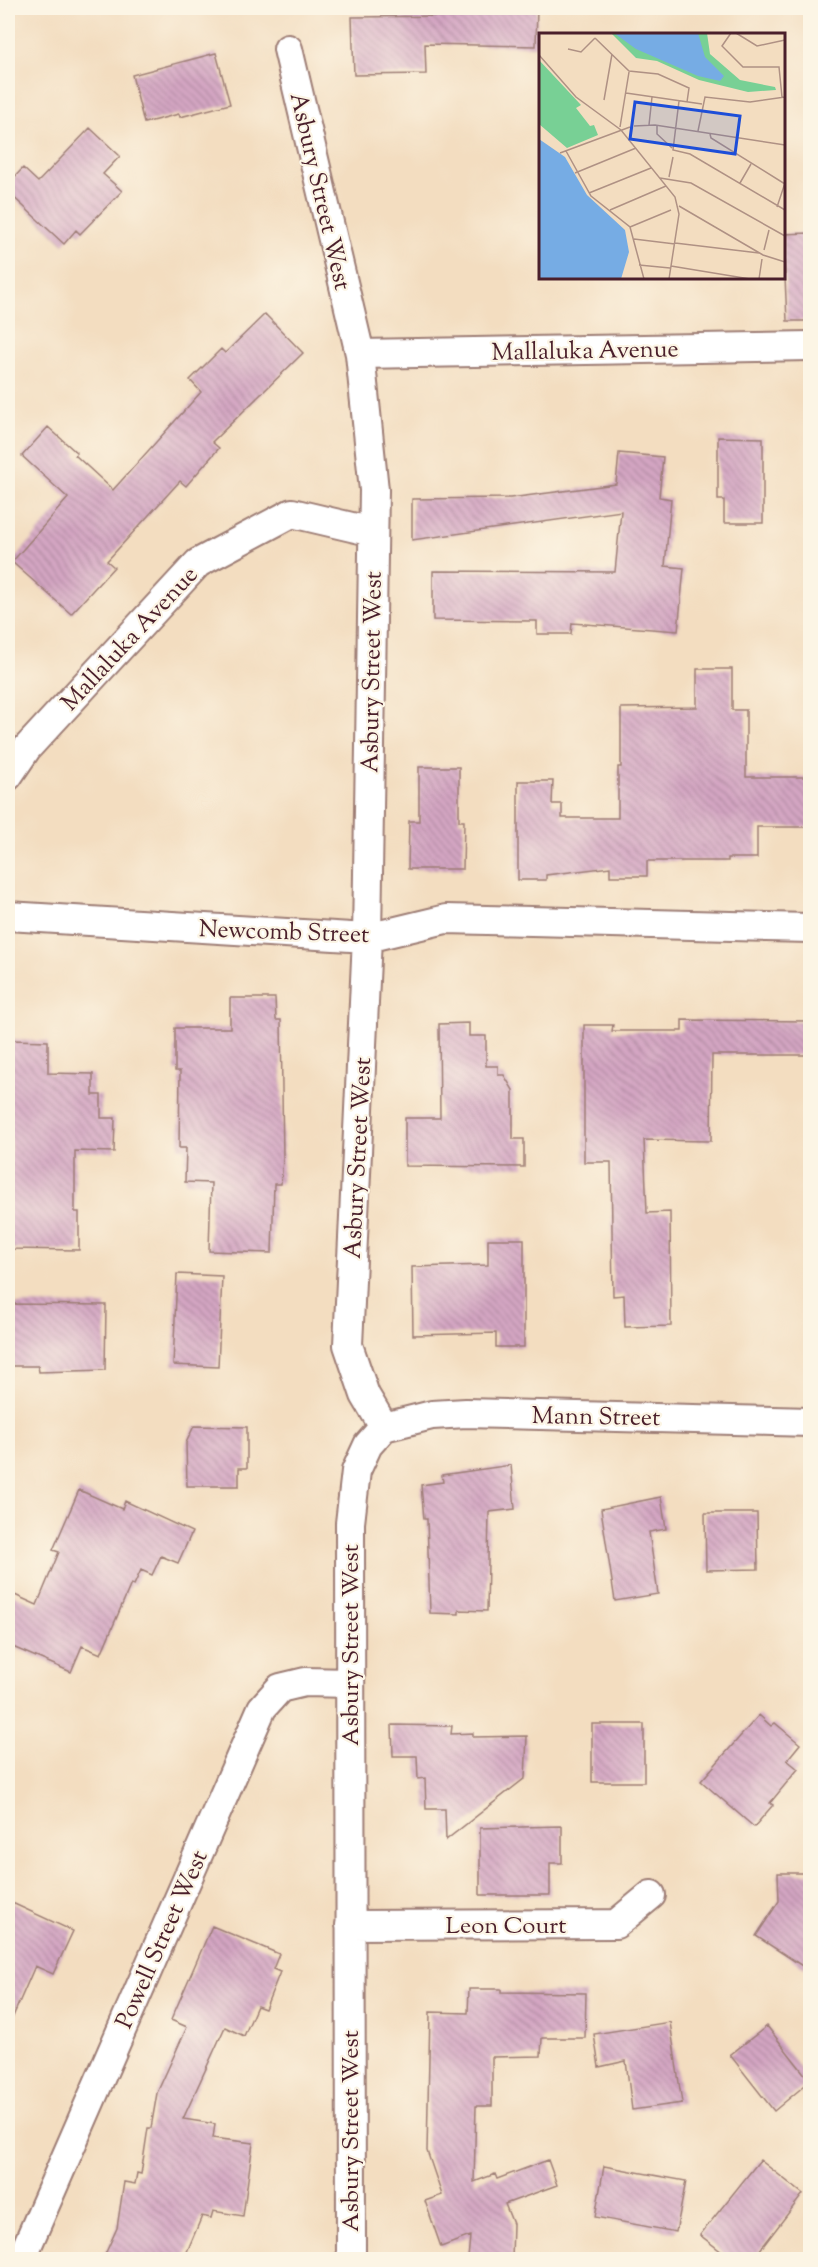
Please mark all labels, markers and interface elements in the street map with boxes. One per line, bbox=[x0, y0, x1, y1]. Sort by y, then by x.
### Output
inset map bbox=[539, 33, 785, 279]
street label: Asbury Street West bbox=[280, 89, 358, 294]
street label: Mallaluka Avenue bbox=[491, 333, 679, 371]
street label: Mallaluka Avenue bbox=[54, 559, 207, 719]
street label: Asbury Street West bbox=[354, 571, 392, 773]
street label: Newcomb Street bbox=[198, 913, 370, 953]
street label: Asbury Street West bbox=[337, 1056, 381, 1260]
street label: Mann Street bbox=[531, 1400, 661, 1436]
street label: Asbury Street West bbox=[335, 1544, 369, 1746]
street label: Powell Street West bbox=[108, 1845, 217, 2034]
street label: Leon Court bbox=[446, 1910, 566, 1944]
street label: Asbury Street West bbox=[335, 2030, 369, 2232]

